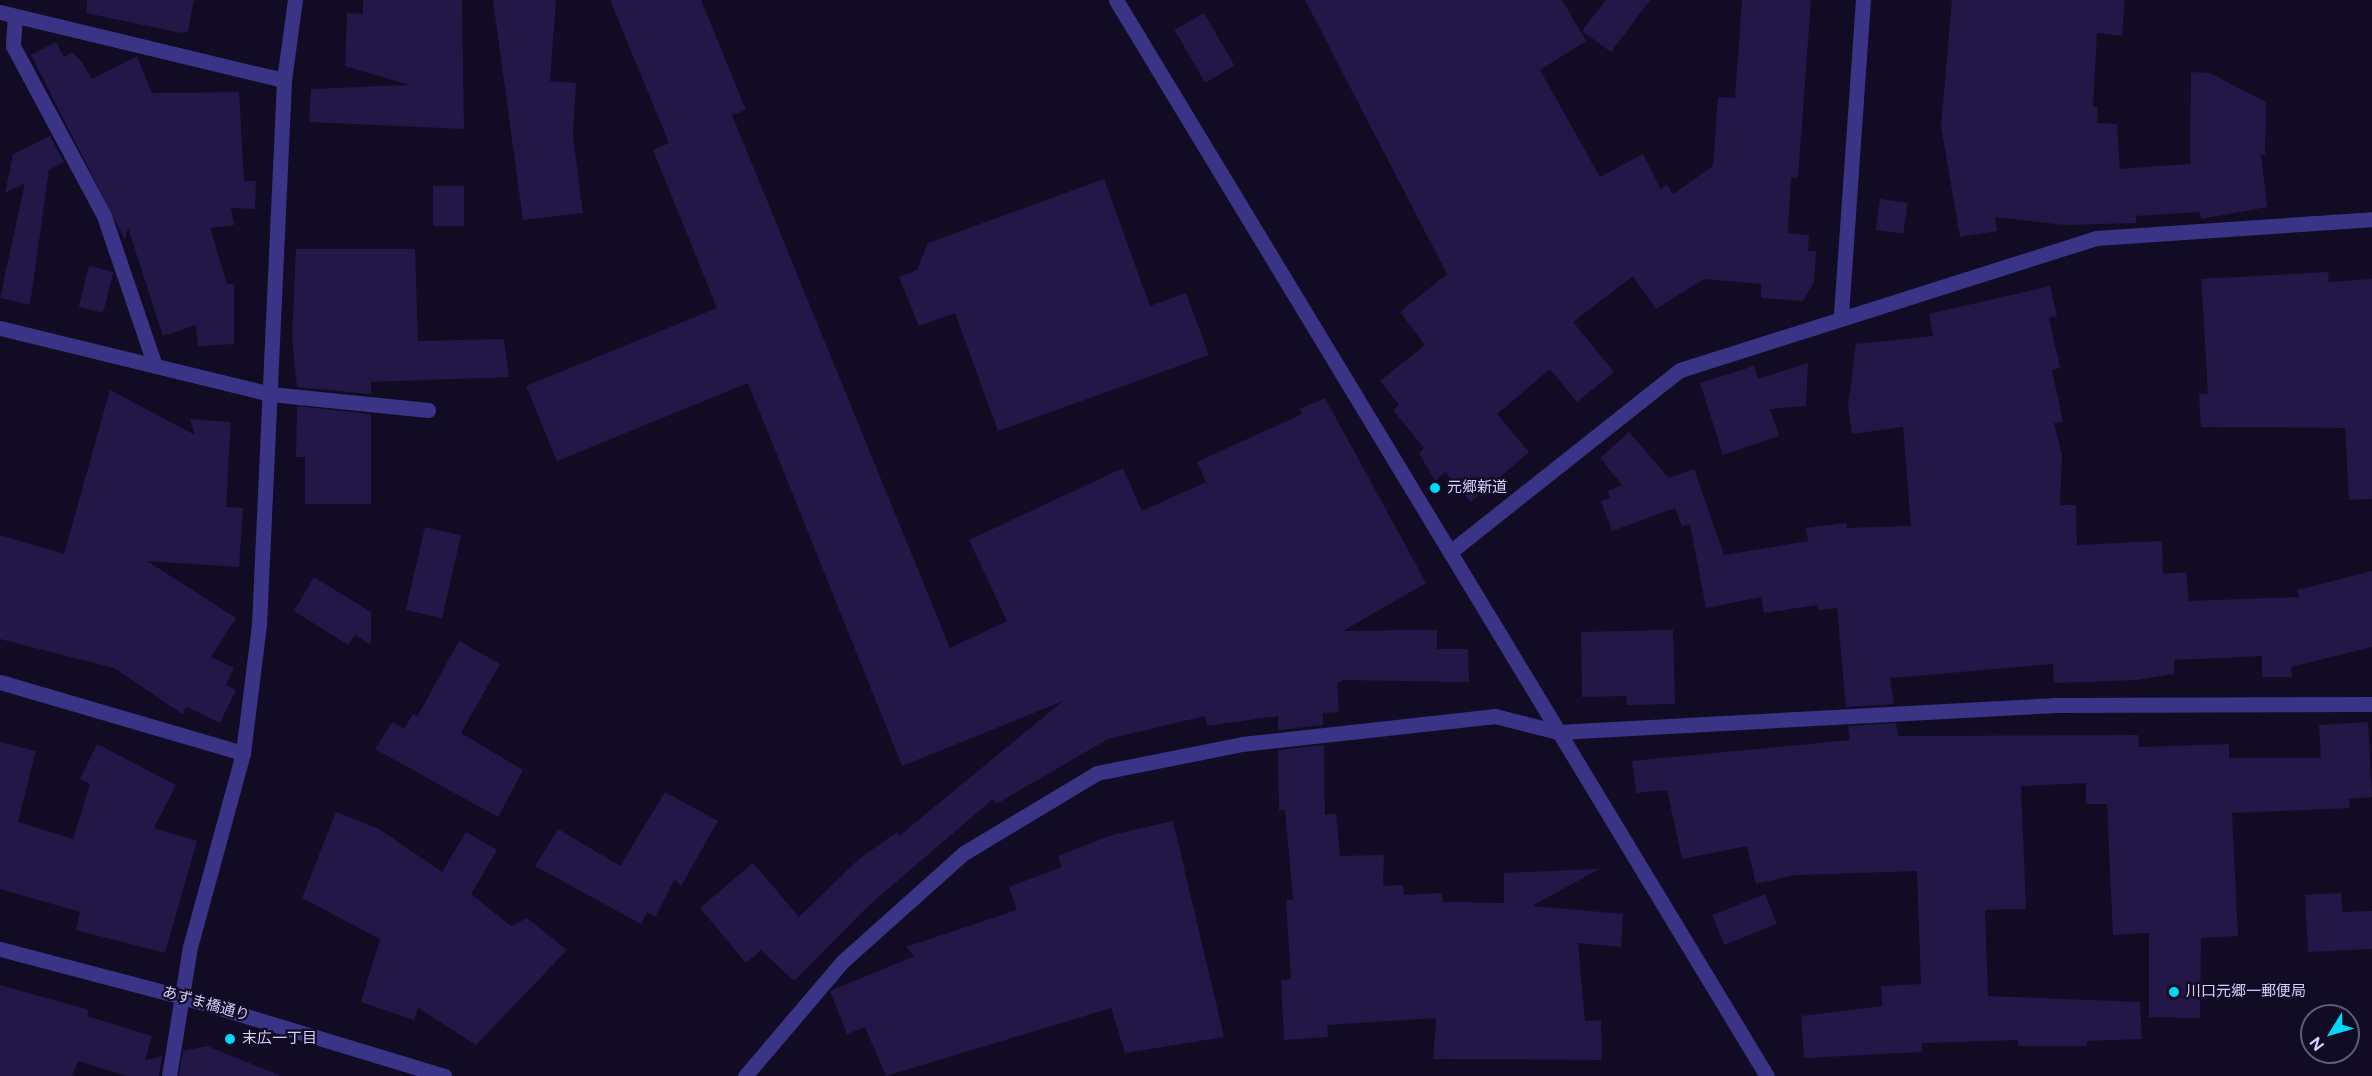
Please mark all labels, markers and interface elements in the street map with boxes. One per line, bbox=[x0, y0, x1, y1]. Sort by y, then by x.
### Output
place label: 元郷新道 bbox=[1447, 479, 1507, 497]
marker: 元郷新道 bbox=[1428, 481, 1442, 495]
street label: あずま橋通り bbox=[160, 983, 252, 1025]
place label: 川口元郷一郵便局 bbox=[2186, 983, 2306, 1001]
marker: 川口元郷一郵便局 bbox=[2167, 985, 2181, 999]
north arrow bbox=[2300, 1004, 2360, 1064]
place label: 末広一丁目 bbox=[242, 1030, 317, 1048]
marker: 末広一丁目 bbox=[223, 1032, 237, 1046]
text: N bbox=[2306, 1033, 2328, 1055]

